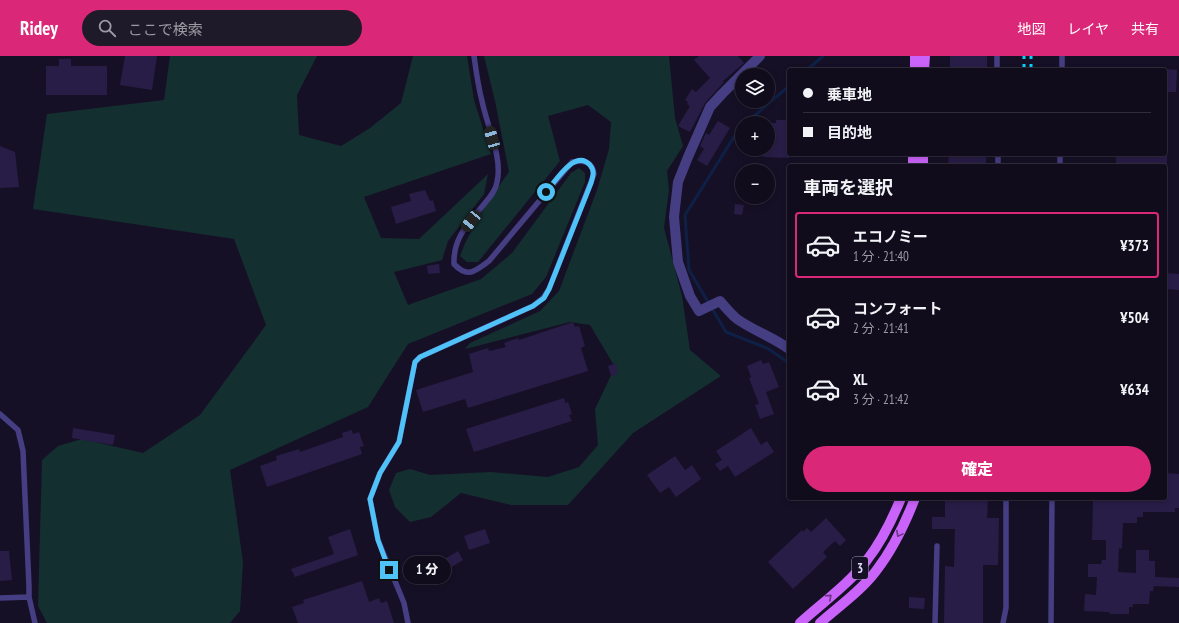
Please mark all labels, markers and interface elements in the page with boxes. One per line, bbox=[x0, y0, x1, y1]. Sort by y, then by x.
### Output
search box bbox=[82, 10, 362, 46]
text: Ridey bbox=[20, 16, 58, 40]
icon: search bbox=[96, 17, 118, 39]
text: ここで検索 bbox=[128, 20, 203, 39]
text: 地図 bbox=[1017, 20, 1045, 38]
text: レイヤ bbox=[1067, 20, 1109, 38]
text: 共有 bbox=[1131, 20, 1159, 38]
map controls bbox=[735, 68, 775, 204]
button: layers bbox=[735, 68, 775, 108]
text: 乗車地 bbox=[827, 85, 872, 104]
button: + bbox=[735, 116, 775, 156]
text: 目的地 bbox=[827, 123, 872, 142]
car bbox=[483, 125, 501, 151]
button: − bbox=[735, 164, 775, 204]
text: 車両を選択 bbox=[803, 176, 893, 199]
route start bbox=[537, 183, 555, 201]
car bbox=[459, 208, 483, 234]
icon: car bbox=[805, 227, 841, 263]
text: エコノミー bbox=[853, 227, 928, 246]
text: ¥373 bbox=[1120, 236, 1149, 255]
text: 1 分 · 21:40 bbox=[853, 248, 909, 265]
icon: car bbox=[805, 299, 841, 335]
text: コンフォート bbox=[853, 299, 943, 318]
text: ¥504 bbox=[1120, 308, 1149, 327]
text: 2 分 · 21:41 bbox=[853, 320, 909, 337]
text: XL bbox=[853, 370, 867, 389]
icon: car bbox=[805, 371, 841, 407]
text: ¥634 bbox=[1120, 380, 1149, 399]
text: 3 分 · 21:42 bbox=[853, 391, 909, 408]
button: 確定 bbox=[803, 446, 1151, 492]
one-way arrow bbox=[896, 529, 904, 537]
callout: 1 分 bbox=[403, 556, 451, 584]
road number: 3 bbox=[852, 557, 868, 579]
route end bbox=[380, 561, 398, 579]
text: 1 分 bbox=[416, 561, 438, 578]
one-way arrow bbox=[824, 594, 832, 602]

